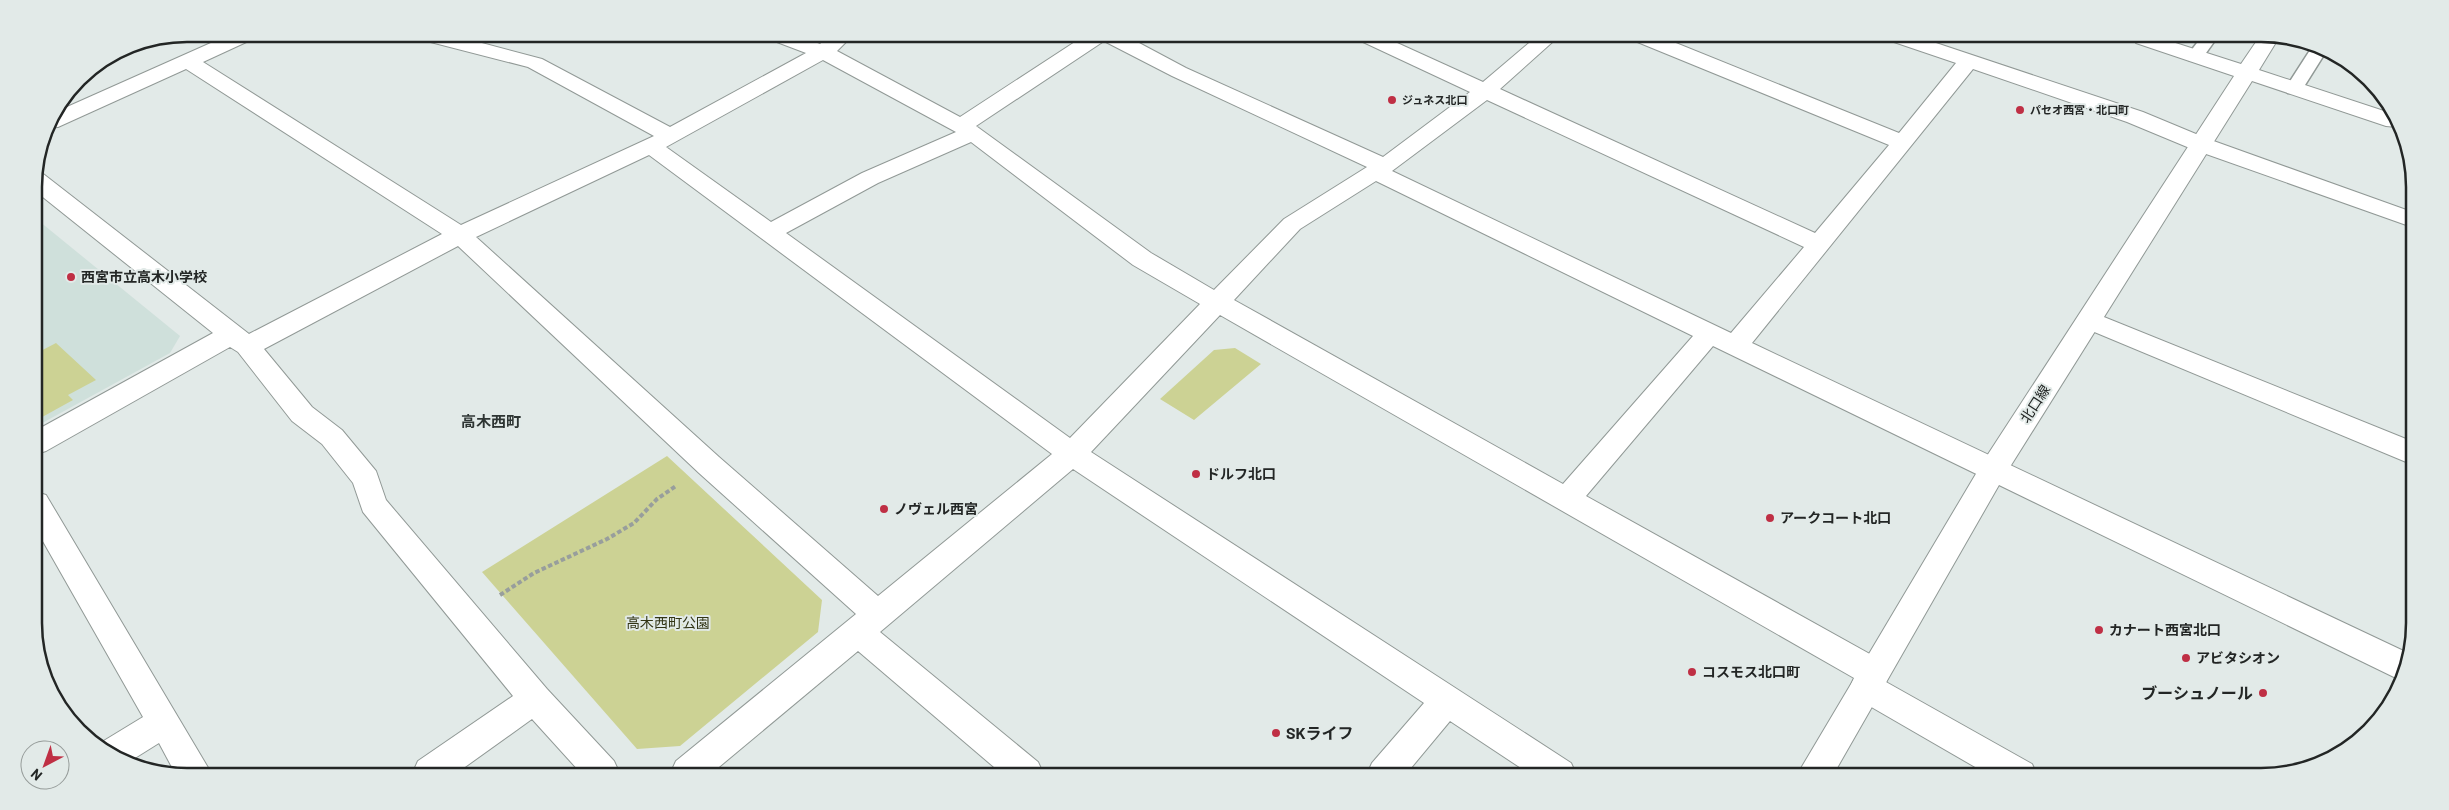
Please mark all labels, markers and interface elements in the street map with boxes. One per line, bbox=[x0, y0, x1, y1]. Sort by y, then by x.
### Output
place label: ジュネス北口 bbox=[1402, 93, 1467, 106]
marker: ジュネス北口 bbox=[1386, 94, 1398, 106]
place label: パセオ西宮・北口町 bbox=[2030, 103, 2129, 116]
marker: パセオ西宮・北口町 bbox=[2014, 104, 2026, 116]
place label: 西宮市立高木小学校 bbox=[81, 268, 207, 285]
marker: 西宮市立高木小学校 bbox=[65, 271, 77, 283]
street label: 北口線 bbox=[2016, 381, 2053, 426]
district label: 高木西町 bbox=[461, 412, 521, 430]
place label: ドルフ北口 bbox=[1206, 465, 1276, 482]
marker: ドルフ北口 bbox=[1190, 468, 1202, 480]
place label: ノヴェル西宮 bbox=[894, 500, 978, 517]
marker: ノヴェル西宮 bbox=[878, 503, 890, 515]
place label: アークコート北口 bbox=[1780, 509, 1891, 526]
marker: アークコート北口 bbox=[1764, 512, 1776, 524]
park label: 高木西町公園 bbox=[626, 614, 710, 631]
place label: カナート西宮北口 bbox=[2109, 621, 2221, 638]
marker: カナート西宮北口 bbox=[2093, 624, 2105, 636]
place label: アビタシオン bbox=[2196, 649, 2280, 666]
marker: アビタシオン bbox=[2180, 652, 2192, 664]
place label: コスモス北口町 bbox=[1702, 663, 1800, 680]
marker: コスモス北口町 bbox=[1686, 666, 1698, 678]
place label: ブーシュノール bbox=[2141, 683, 2253, 702]
marker: ブーシュノール bbox=[2257, 687, 2269, 699]
place label: SKライフ bbox=[1286, 723, 1354, 742]
marker: SKライフ bbox=[1270, 727, 1282, 739]
north arrow bbox=[20, 740, 70, 790]
text: N bbox=[27, 766, 45, 785]

